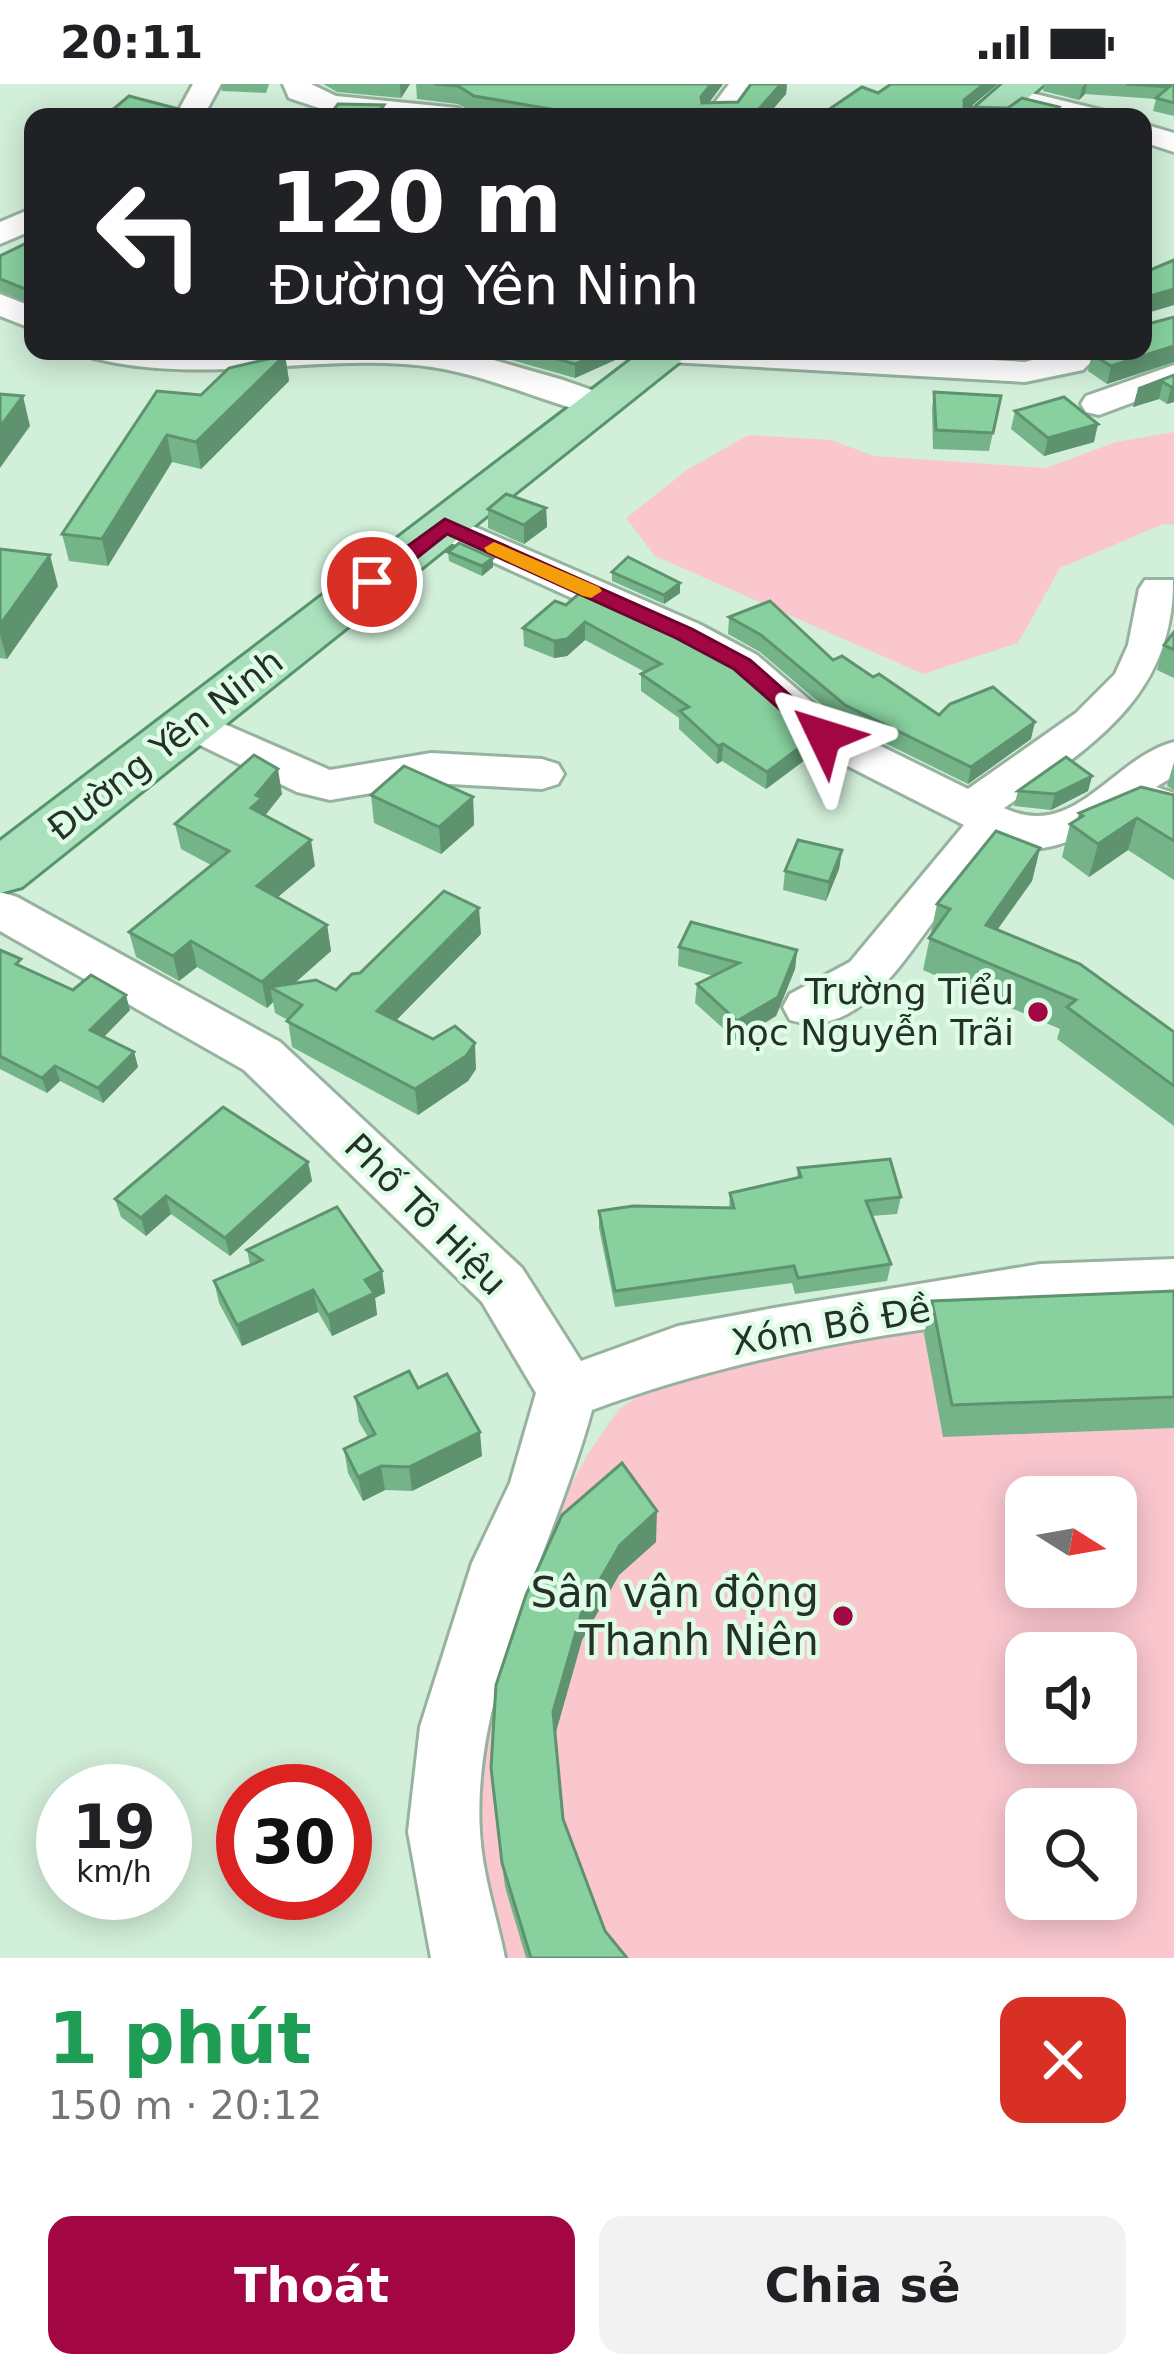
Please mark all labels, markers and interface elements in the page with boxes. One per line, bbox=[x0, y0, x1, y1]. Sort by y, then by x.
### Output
text: 20:11 bbox=[60, 16, 203, 69]
text: 120 m bbox=[270, 154, 562, 252]
icon: left bbox=[72, 156, 228, 312]
text: Đường Yên Ninh bbox=[270, 254, 699, 317]
pin bbox=[321, 531, 423, 633]
icon: arrive bbox=[339, 549, 405, 615]
street label: Đường Yên Ninh bbox=[40, 640, 291, 849]
position arrow bbox=[761, 673, 887, 799]
place label: Trường Tiểu học Nguyễn Trãi bbox=[724, 971, 1014, 1053]
marker: Trường Tiểu học Nguyễn Trãi bbox=[1025, 999, 1051, 1025]
street label: Phố Tô Hiệu bbox=[337, 1125, 515, 1303]
street label: Xóm Bồ Đề bbox=[728, 1288, 934, 1363]
north arrow bbox=[1005, 1476, 1137, 1608]
map controls bbox=[1005, 1476, 1137, 1920]
place label: Sân vận động Thanh Niên bbox=[530, 1568, 819, 1665]
marker: Sân vận động Thanh Niên bbox=[830, 1603, 856, 1629]
button: sound bbox=[1005, 1632, 1137, 1764]
speed limit sign: 30 bbox=[216, 1764, 372, 1920]
button: search bbox=[1005, 1788, 1137, 1920]
text: 19 bbox=[72, 1792, 156, 1862]
text: km/h bbox=[76, 1854, 152, 1889]
text: 1 phút bbox=[48, 1996, 312, 2080]
button: close bbox=[1000, 1997, 1126, 2123]
text: 150 m · 20:12 bbox=[48, 2083, 322, 2128]
button: Thoát bbox=[48, 2216, 575, 2354]
button: Chia sẻ bbox=[599, 2216, 1126, 2354]

